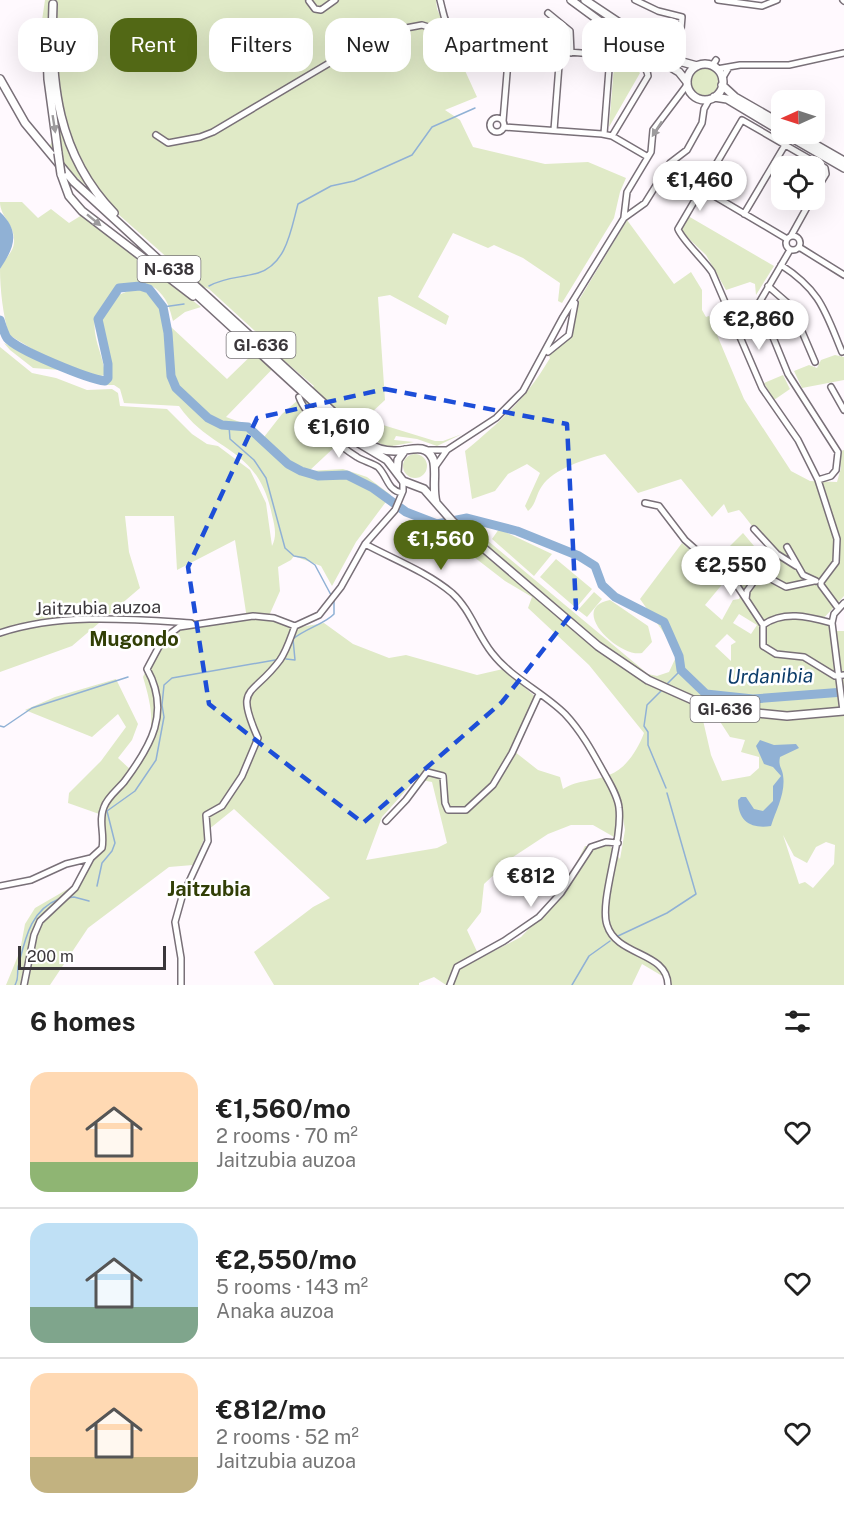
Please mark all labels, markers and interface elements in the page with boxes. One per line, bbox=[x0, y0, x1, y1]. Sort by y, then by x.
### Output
chip: Buy bbox=[18, 18, 98, 72]
chip: Rent bbox=[110, 18, 197, 72]
chip: Filters bbox=[209, 18, 313, 72]
chip: New bbox=[325, 18, 411, 72]
chip: Apartment bbox=[423, 18, 570, 72]
chip: House bbox=[582, 18, 686, 72]
north arrow bbox=[771, 90, 825, 144]
map controls bbox=[771, 90, 825, 210]
one-way arrow bbox=[49, 115, 58, 134]
one-way arrow bbox=[651, 120, 662, 137]
button: locate bbox=[771, 156, 825, 210]
pin: €1,460 bbox=[651, 161, 749, 212]
text: €1,460 bbox=[667, 168, 733, 192]
one-way arrow bbox=[86, 214, 102, 227]
road number: N-638 bbox=[138, 256, 201, 282]
pin: €2,860 bbox=[710, 300, 808, 351]
text: €2,860 bbox=[724, 307, 794, 331]
road number: GI-636 bbox=[226, 332, 296, 358]
pin: €1,610 bbox=[290, 408, 388, 459]
text: €1,610 bbox=[308, 415, 370, 439]
pin: €1,560 bbox=[392, 520, 490, 571]
text: €1,560 bbox=[408, 527, 474, 551]
pin: €2,550 bbox=[682, 546, 780, 597]
text: €2,550 bbox=[695, 553, 767, 577]
street label: Jaitzubia auzoa bbox=[35, 596, 161, 619]
district label: Mugondo bbox=[89, 627, 179, 651]
water label: Urdanibia bbox=[727, 663, 813, 689]
road number: GI-636 bbox=[690, 696, 760, 722]
pin: €812 bbox=[495, 857, 567, 908]
text: €812 bbox=[507, 864, 555, 888]
district label: Jaitzubia bbox=[167, 877, 251, 901]
scale bar bbox=[18, 943, 166, 970]
text: 200 m bbox=[27, 947, 74, 966]
icon: filters bbox=[781, 1005, 814, 1038]
text: 6 homes bbox=[30, 1006, 135, 1037]
text: €1,560/mo bbox=[216, 1093, 351, 1124]
icon: home bbox=[78, 1096, 150, 1168]
icon: heart bbox=[781, 1116, 814, 1149]
text: 2 rooms · 70 m² bbox=[216, 1124, 358, 1148]
text: Jaitzubia auzoa bbox=[216, 1148, 356, 1172]
text: €2,550/mo bbox=[216, 1244, 357, 1275]
icon: home bbox=[78, 1247, 150, 1319]
icon: heart bbox=[781, 1267, 814, 1300]
text: 5 rooms · 143 m² bbox=[216, 1275, 368, 1299]
text: Anaka auzoa bbox=[216, 1299, 334, 1323]
text: €812/mo bbox=[216, 1394, 326, 1425]
icon: home bbox=[78, 1397, 150, 1469]
icon: heart bbox=[781, 1417, 814, 1450]
text: 2 rooms · 52 m² bbox=[216, 1425, 359, 1449]
text: Jaitzubia auzoa bbox=[216, 1449, 356, 1473]

